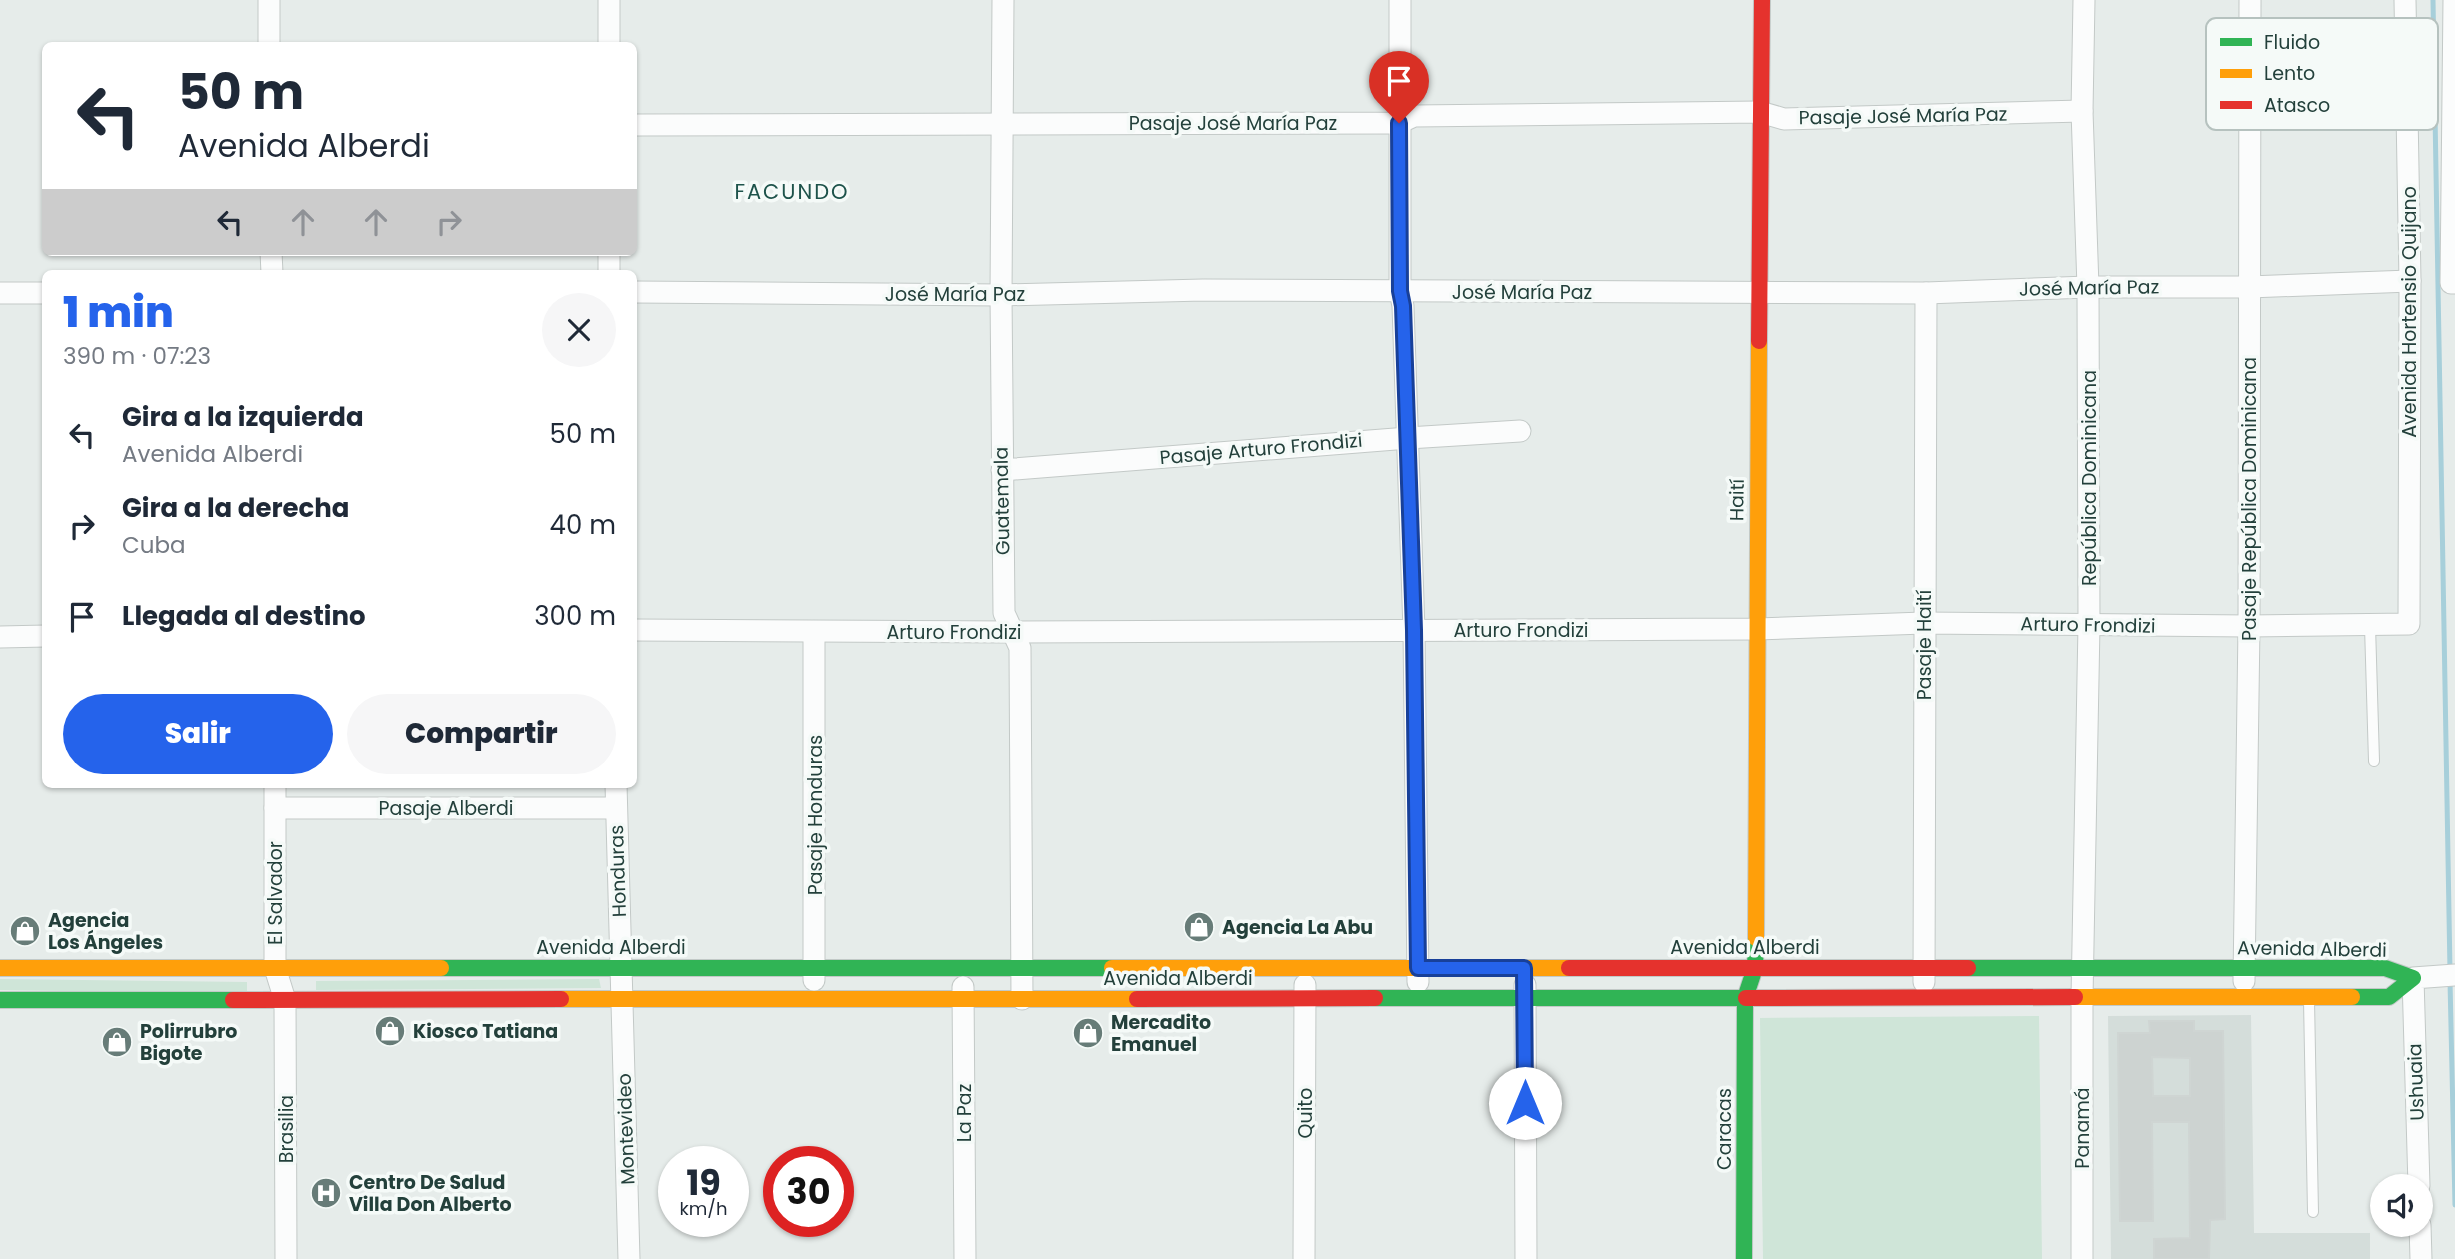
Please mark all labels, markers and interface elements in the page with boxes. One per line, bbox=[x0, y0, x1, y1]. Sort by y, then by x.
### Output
legend bbox=[2206, 18, 2438, 130]
text: Fluido bbox=[2264, 29, 2320, 56]
pin bbox=[1369, 51, 1429, 123]
text: 50 m bbox=[178, 58, 304, 126]
text: Lento bbox=[2264, 60, 2315, 87]
icon: arrive bbox=[1380, 62, 1418, 100]
icon: left bbox=[63, 70, 154, 161]
text: Atasco bbox=[2264, 92, 2330, 119]
street label: Pasaje José María Paz bbox=[1799, 101, 2007, 131]
street label: Pasaje José María Paz bbox=[1129, 110, 1337, 137]
text: Avenida Alberdi bbox=[178, 123, 430, 168]
district label: FACUNDO bbox=[734, 177, 850, 206]
street label: Avenida Hortensio Quijano bbox=[2396, 186, 2423, 438]
icon: left bbox=[211, 203, 249, 241]
icon: ahead bbox=[284, 203, 322, 241]
icon: ahead bbox=[357, 203, 395, 241]
icon: right bbox=[430, 203, 468, 241]
street label: José María Paz bbox=[2019, 273, 2159, 303]
street label: José María Paz bbox=[1452, 279, 1592, 306]
street label: José María Paz bbox=[885, 281, 1025, 308]
text: 1 min bbox=[63, 283, 174, 342]
button: close bbox=[542, 293, 616, 367]
text: 390 m · 07:23 bbox=[63, 340, 211, 372]
street label: Pasaje República Dominicana bbox=[2236, 357, 2263, 641]
street label: República Dominicana bbox=[2076, 370, 2103, 586]
text: Gira a la izquierda bbox=[122, 399, 364, 435]
icon: left bbox=[63, 416, 101, 454]
text: 50 m bbox=[550, 416, 616, 452]
street label: Pasaje Arturo Frondizi bbox=[1159, 427, 1363, 471]
text: Avenida Alberdi bbox=[122, 438, 303, 470]
street label: Guatemala bbox=[988, 447, 1016, 555]
street label: Haití bbox=[1723, 478, 1751, 521]
text: Gira a la derecha bbox=[122, 490, 350, 526]
icon: right bbox=[63, 507, 101, 545]
text: 40 m bbox=[550, 507, 616, 543]
text: Cuba bbox=[122, 529, 186, 561]
street label: Pasaje Haití bbox=[1911, 589, 1938, 700]
icon: arrive bbox=[63, 598, 101, 636]
text: Llegada al destino bbox=[122, 598, 366, 634]
text: 300 m bbox=[534, 598, 616, 634]
street label: Arturo Frondizi bbox=[2020, 610, 2156, 640]
street label: Arturo Frondizi bbox=[1453, 617, 1589, 644]
street label: Arturo Frondizi bbox=[886, 619, 1022, 646]
button: Salir bbox=[63, 694, 333, 774]
button: Compartir bbox=[347, 694, 616, 774]
street label: Pasaje Honduras bbox=[802, 735, 829, 895]
street label: Pasaje Alberdi bbox=[379, 795, 513, 822]
street label: Honduras bbox=[603, 824, 633, 918]
street label: El Salvador bbox=[262, 841, 289, 945]
place label: Agencia Los Ángeles bbox=[48, 907, 163, 956]
shop icon: Agencia La Abu bbox=[1182, 910, 1216, 944]
shop icon: Agencia Los Ángeles bbox=[8, 914, 42, 948]
place label: Agencia La Abu bbox=[1222, 914, 1373, 941]
street label: Avenida Alberdi bbox=[536, 934, 686, 961]
street label: Avenida Alberdi bbox=[1670, 934, 1820, 961]
street label: Avenida Alberdi bbox=[2237, 934, 2387, 964]
street label: Avenida Alberdi bbox=[1103, 965, 1253, 992]
place label: Mercadito Emanuel bbox=[1111, 1009, 1211, 1058]
shop icon: Kiosco Tatiana bbox=[373, 1014, 407, 1048]
shop icon: Mercadito Emanuel bbox=[1071, 1016, 1105, 1050]
place label: Polirrubro Bigote bbox=[140, 1018, 237, 1067]
place label: Kiosco Tatiana bbox=[413, 1018, 558, 1045]
shop icon: Polirrubro Bigote bbox=[100, 1025, 134, 1059]
street label: Ushuaia bbox=[2401, 1043, 2431, 1121]
position arrow bbox=[1488, 1066, 1562, 1140]
street label: Montevideo bbox=[611, 1073, 641, 1185]
street label: La Paz bbox=[951, 1084, 978, 1142]
street label: Panamá bbox=[2069, 1087, 2096, 1169]
street label: Quito bbox=[1292, 1088, 1319, 1138]
street label: Caracas bbox=[1711, 1088, 1738, 1170]
street label: Brasilia bbox=[273, 1095, 300, 1163]
speed limit sign: 30 bbox=[763, 1146, 854, 1237]
text: 19 bbox=[686, 1158, 721, 1207]
place label: Centro De Salud Villa Don Alberto bbox=[349, 1169, 512, 1218]
map controls bbox=[2370, 1174, 2433, 1237]
button: sound bbox=[2370, 1174, 2433, 1237]
hospital icon: Centro De Salud Villa Don Alberto bbox=[309, 1176, 343, 1210]
text: km/h bbox=[680, 1196, 727, 1221]

